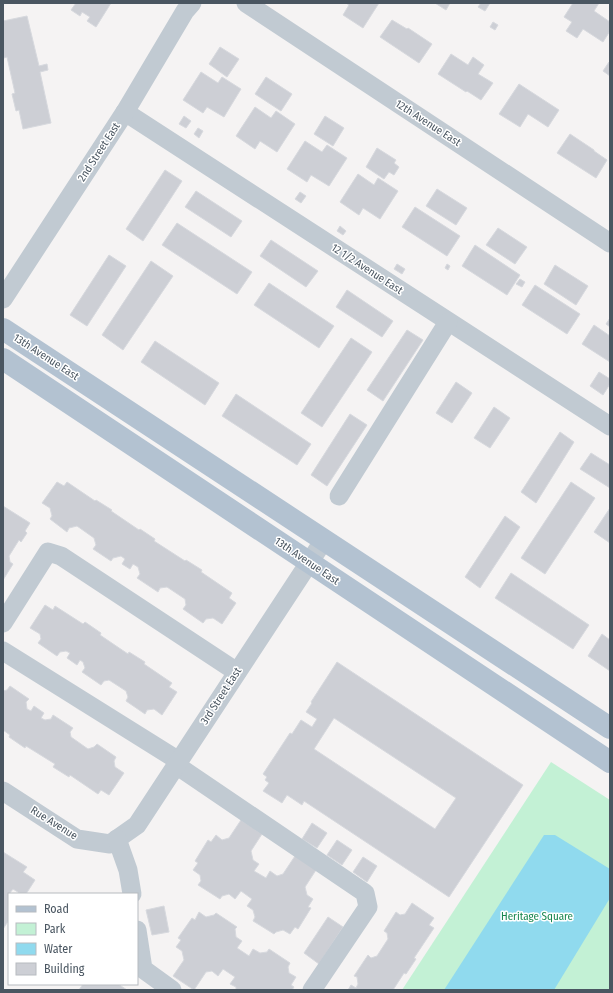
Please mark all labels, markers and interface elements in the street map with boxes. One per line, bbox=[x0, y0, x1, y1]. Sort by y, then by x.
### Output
street label: 12th Avenue East bbox=[393, 97, 463, 149]
street label: 2nd Street East bbox=[75, 120, 123, 184]
street label: 12 1/2 Avenue East bbox=[329, 241, 405, 297]
street label: 13th Avenue East bbox=[11, 331, 82, 383]
street label: 13th Avenue East bbox=[272, 534, 342, 588]
street label: 3rd Street East bbox=[198, 665, 244, 727]
street label: Rue Avenue bbox=[28, 803, 80, 843]
legend bbox=[8, 893, 138, 985]
text: Road bbox=[44, 902, 69, 916]
park label: Heritage Square bbox=[501, 910, 573, 923]
text: Park bbox=[44, 922, 66, 936]
text: Water bbox=[44, 942, 73, 956]
text: Building bbox=[44, 962, 85, 976]

